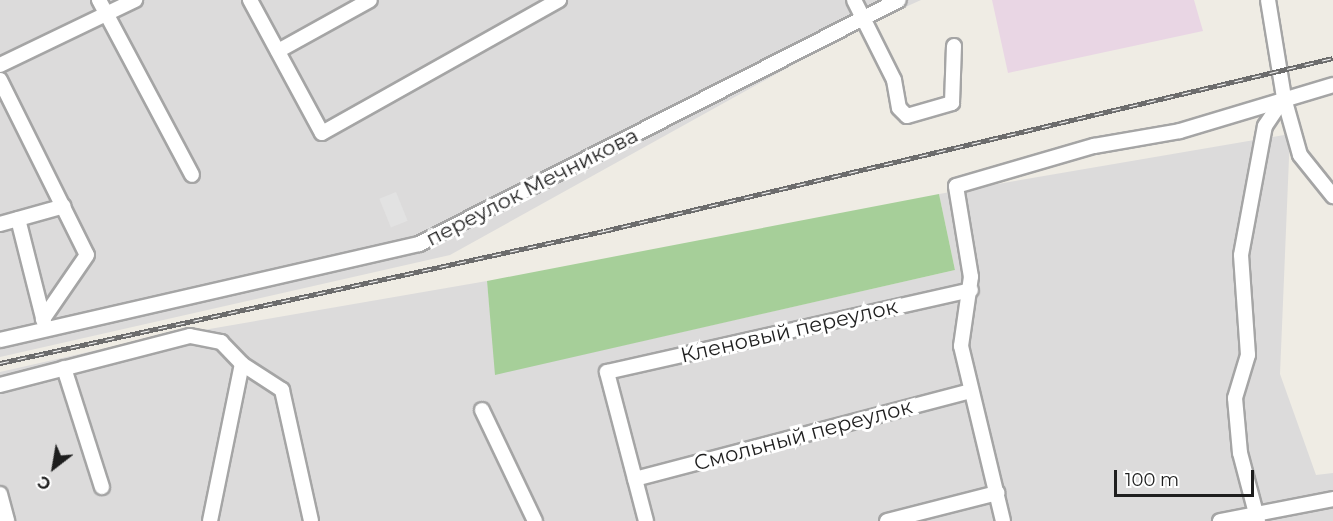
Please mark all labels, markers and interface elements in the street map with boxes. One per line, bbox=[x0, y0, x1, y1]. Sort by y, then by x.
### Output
street label: переулок Мечникова bbox=[422, 123, 642, 251]
street label: Кленовый переулок bbox=[678, 294, 900, 368]
street label: Смольный переулок bbox=[691, 394, 915, 476]
north arrow bbox=[24, 437, 84, 497]
scale bar bbox=[1117, 458, 1256, 496]
text: 100 m bbox=[1125, 469, 1179, 491]
text: С bbox=[35, 472, 54, 494]

